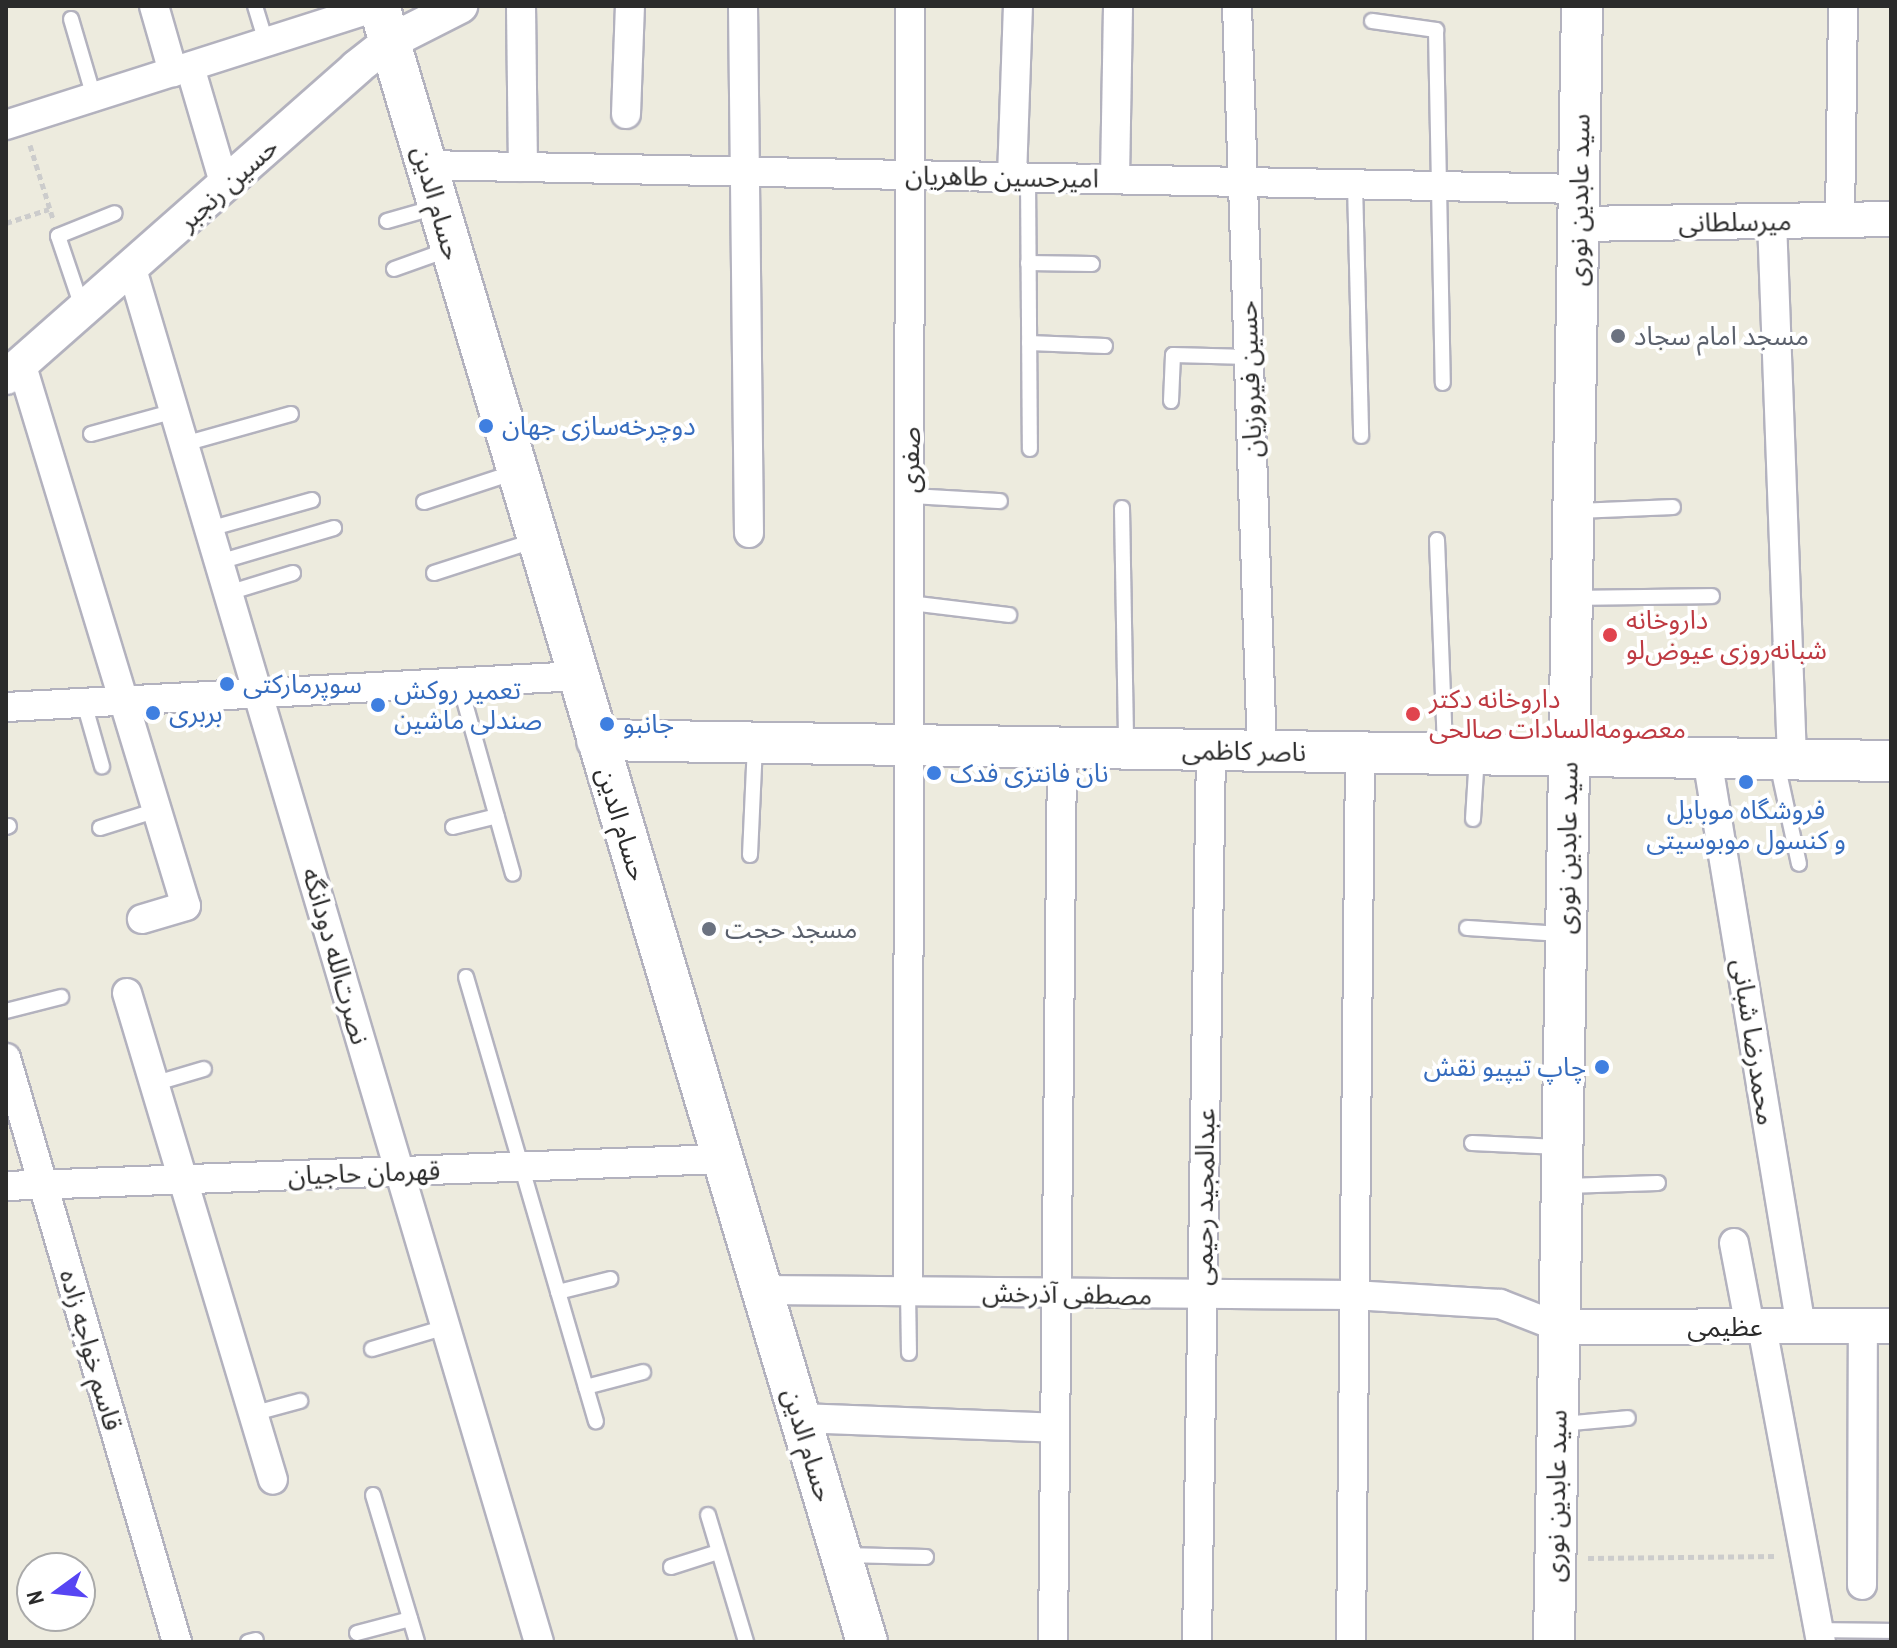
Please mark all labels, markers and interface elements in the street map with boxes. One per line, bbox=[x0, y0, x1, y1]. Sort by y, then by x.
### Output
street label: سید عابدین نوری bbox=[1562, 113, 1596, 287]
street label: حسین رنجبر bbox=[172, 131, 284, 237]
street label: حسام الدین bbox=[406, 142, 468, 264]
street label: امیرحسین طاهریان bbox=[905, 160, 1099, 194]
street label: میرسلطانی bbox=[1678, 205, 1792, 239]
street label: حسین فیروزیان bbox=[1232, 300, 1268, 458]
place label: مسجد امام سجاد bbox=[1634, 320, 1809, 352]
marker: مسجد امام سجاد bbox=[1609, 327, 1627, 345]
place label: دوچرخه‌سازی جهان bbox=[502, 410, 696, 442]
marker: دوچرخه‌سازی جهان bbox=[477, 417, 495, 435]
street label: صفری bbox=[894, 427, 926, 493]
place label: داروخانه شبانه‌روزی عیوض‌لو bbox=[1626, 604, 1827, 666]
marker: داروخانه شبانه‌روزی عیوض‌لو bbox=[1601, 626, 1619, 644]
place label: سوپرمارکتی bbox=[243, 668, 362, 700]
place label: تعمیر روکش صندلی ماشین bbox=[394, 674, 542, 736]
marker: سوپرمارکتی bbox=[218, 675, 236, 693]
place label: داروخانه دکتر معصومه‌السادات صالحی bbox=[1429, 683, 1686, 744]
marker: تعمیر روکش صندلی ماشین bbox=[369, 696, 387, 714]
place label: بربری bbox=[169, 697, 223, 729]
marker: بربری bbox=[144, 704, 162, 722]
marker: داروخانه دکتر معصومه‌السادات صالحی bbox=[1404, 705, 1422, 723]
place label: جانبو bbox=[623, 708, 674, 740]
marker: جانبو bbox=[598, 715, 616, 733]
street label: ناصر کاظمی bbox=[1182, 734, 1306, 768]
place label: نان فانتزی فدک bbox=[950, 757, 1108, 789]
street label: سید عابدین نوری bbox=[1550, 761, 1584, 935]
street label: حسام الدین bbox=[590, 763, 654, 885]
marker: نان فانتزی فدک bbox=[925, 764, 943, 782]
marker: فروشگاه موبایل و کنسول موبوسیتی bbox=[1737, 773, 1755, 791]
place label: فروشگاه موبایل و کنسول موبوسیتی bbox=[1646, 794, 1846, 856]
street label: نصرت‌الله دودانگه bbox=[296, 864, 376, 1048]
place label: مسجد حجت bbox=[725, 913, 857, 945]
marker: مسجد حجت bbox=[700, 920, 718, 938]
street label: محمدرضا شبانی bbox=[1725, 957, 1783, 1127]
place label: چاپ تیپیو نقش bbox=[1423, 1051, 1586, 1083]
marker: چاپ تیپیو نقش bbox=[1593, 1058, 1611, 1076]
street label: عبدالمجید رحیمی bbox=[1187, 1108, 1221, 1286]
street label: قهرمان حاجیان bbox=[287, 1155, 441, 1191]
street label: قاسم خواجه زاده bbox=[53, 1266, 129, 1434]
street label: مصطفی آذرخش bbox=[982, 1277, 1152, 1311]
street label: عظیمی bbox=[1687, 1311, 1763, 1343]
street label: حسام الدین bbox=[776, 1384, 840, 1506]
street label: سید عابدین نوری bbox=[1539, 1409, 1573, 1583]
north arrow bbox=[16, 1552, 96, 1632]
text: N bbox=[19, 1588, 51, 1608]

